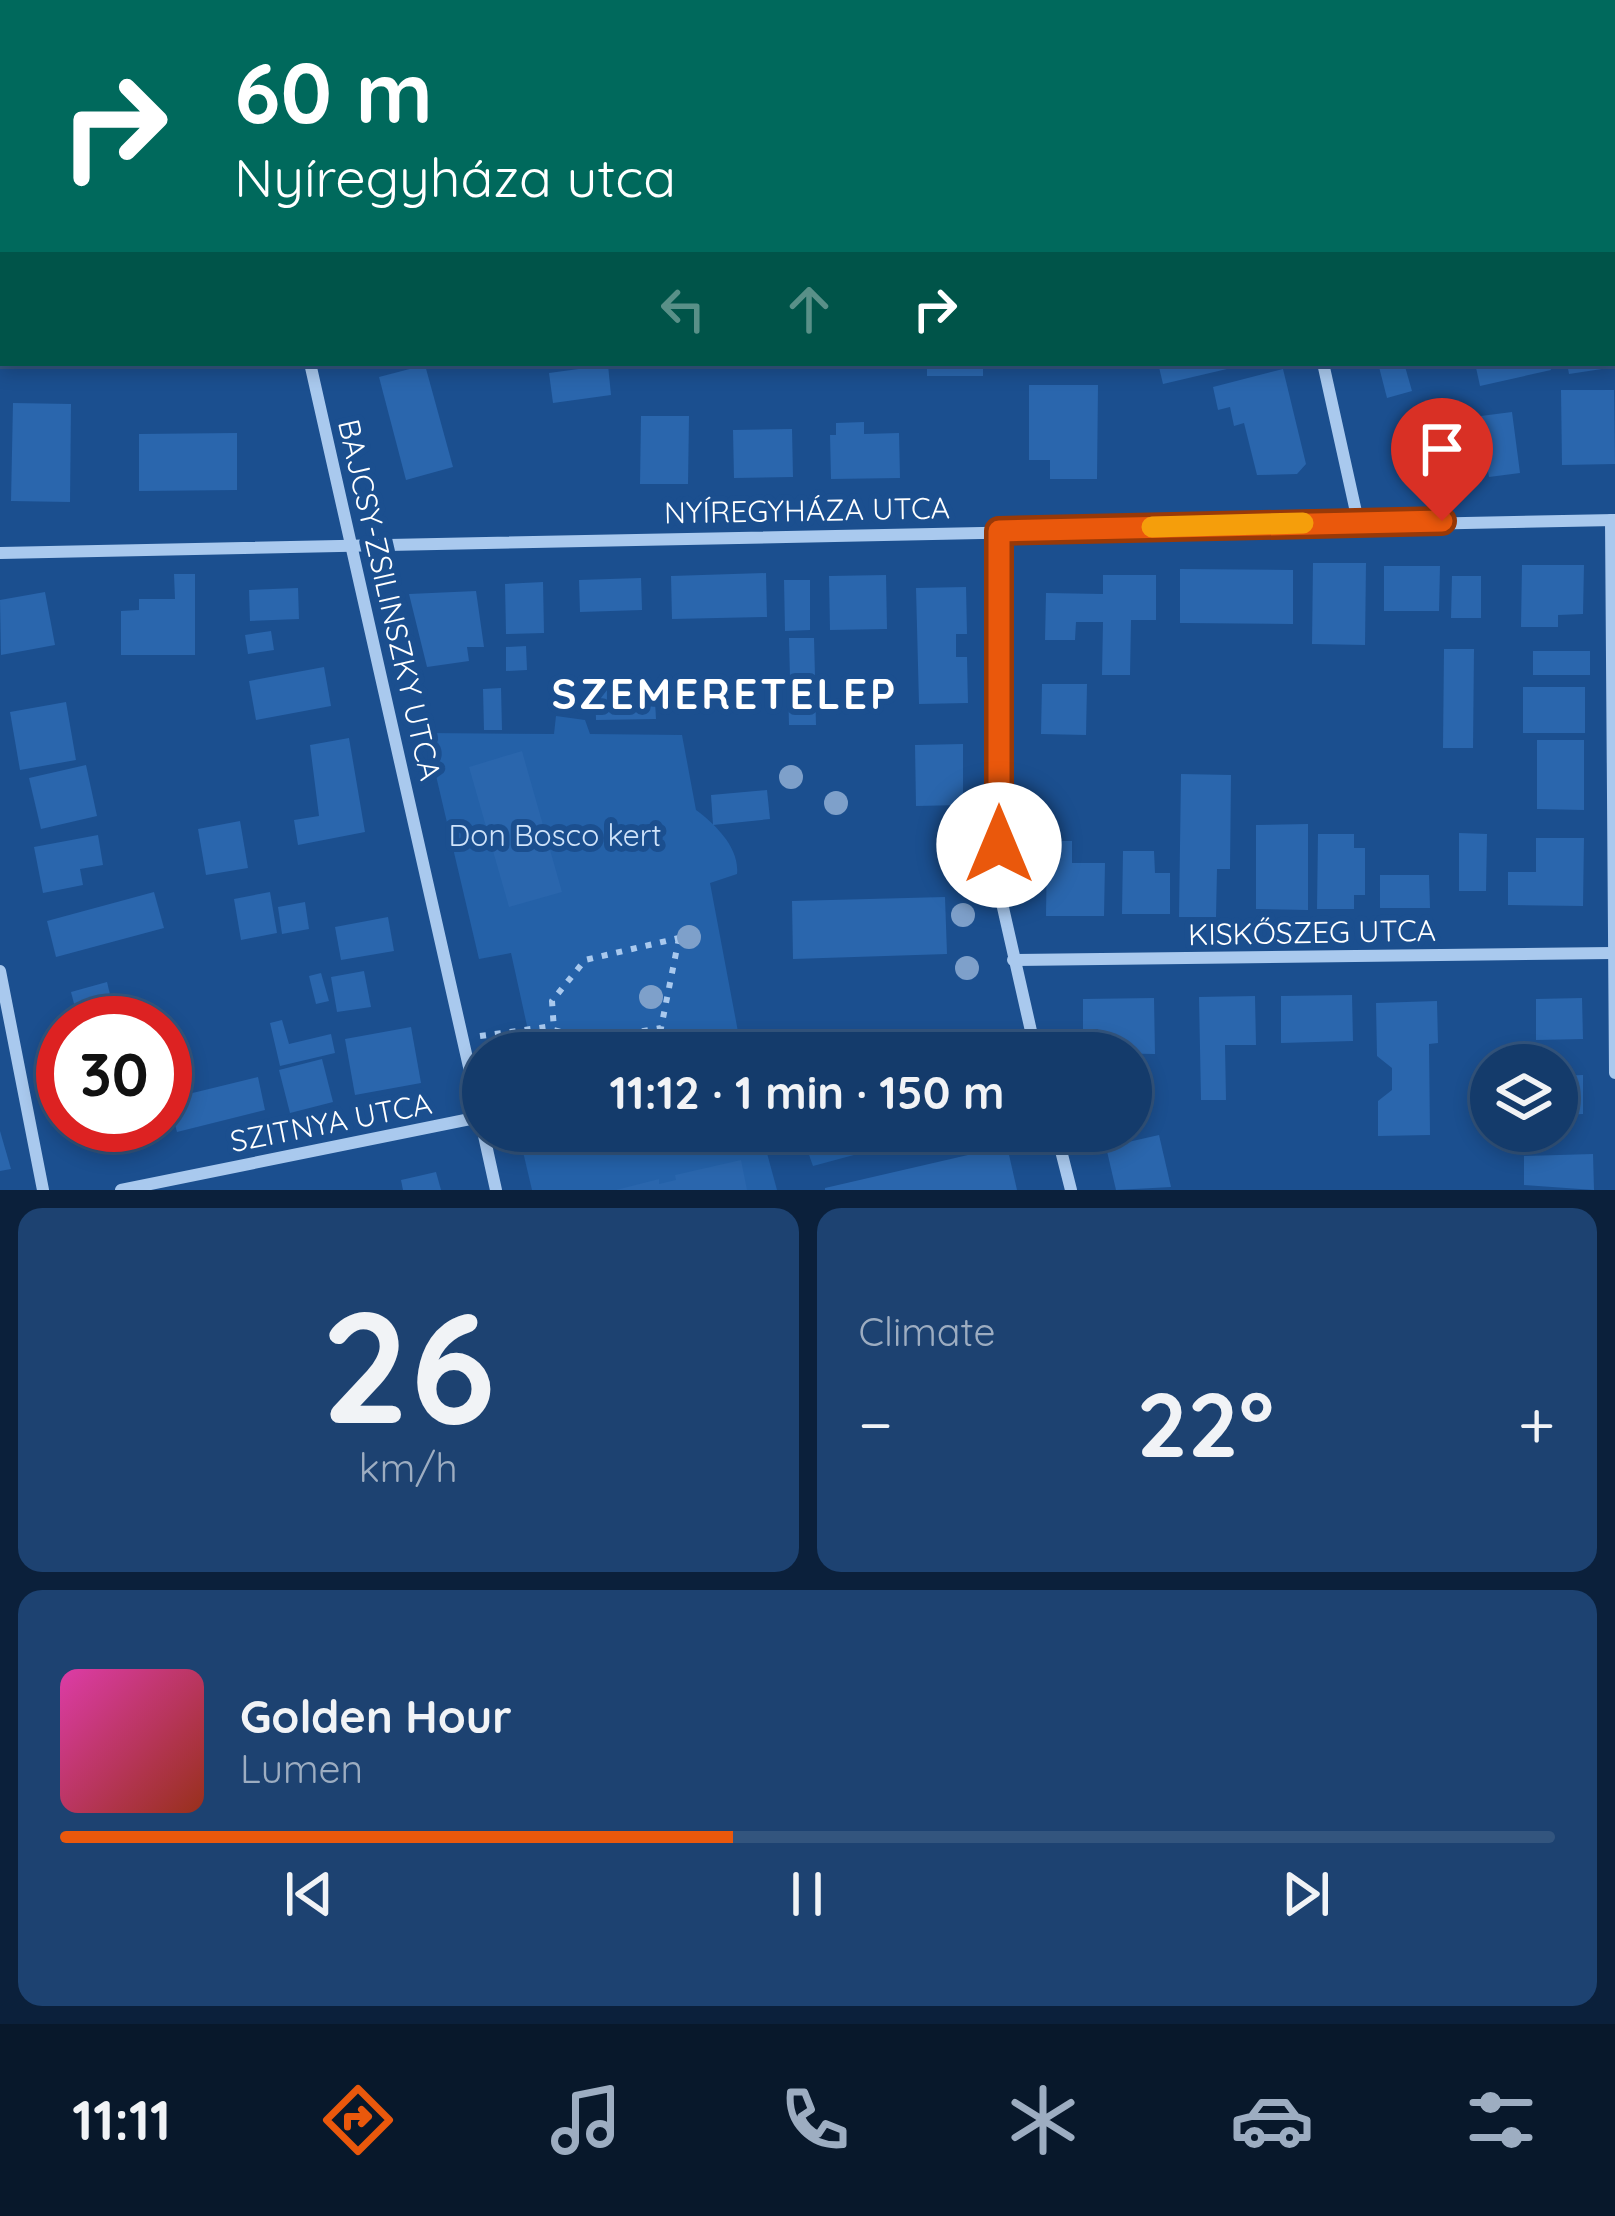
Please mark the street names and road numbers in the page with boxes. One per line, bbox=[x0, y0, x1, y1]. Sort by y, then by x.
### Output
street label: BAJCSY-ZSILINSZKY UTCA bbox=[330, 416, 450, 784]
street label: NYÍREGYHÁZA UTCA bbox=[664, 489, 950, 531]
street label: KISKŐSZEG UTCA bbox=[1188, 911, 1436, 953]
street label: SZITNYA UTCA bbox=[227, 1084, 435, 1160]

